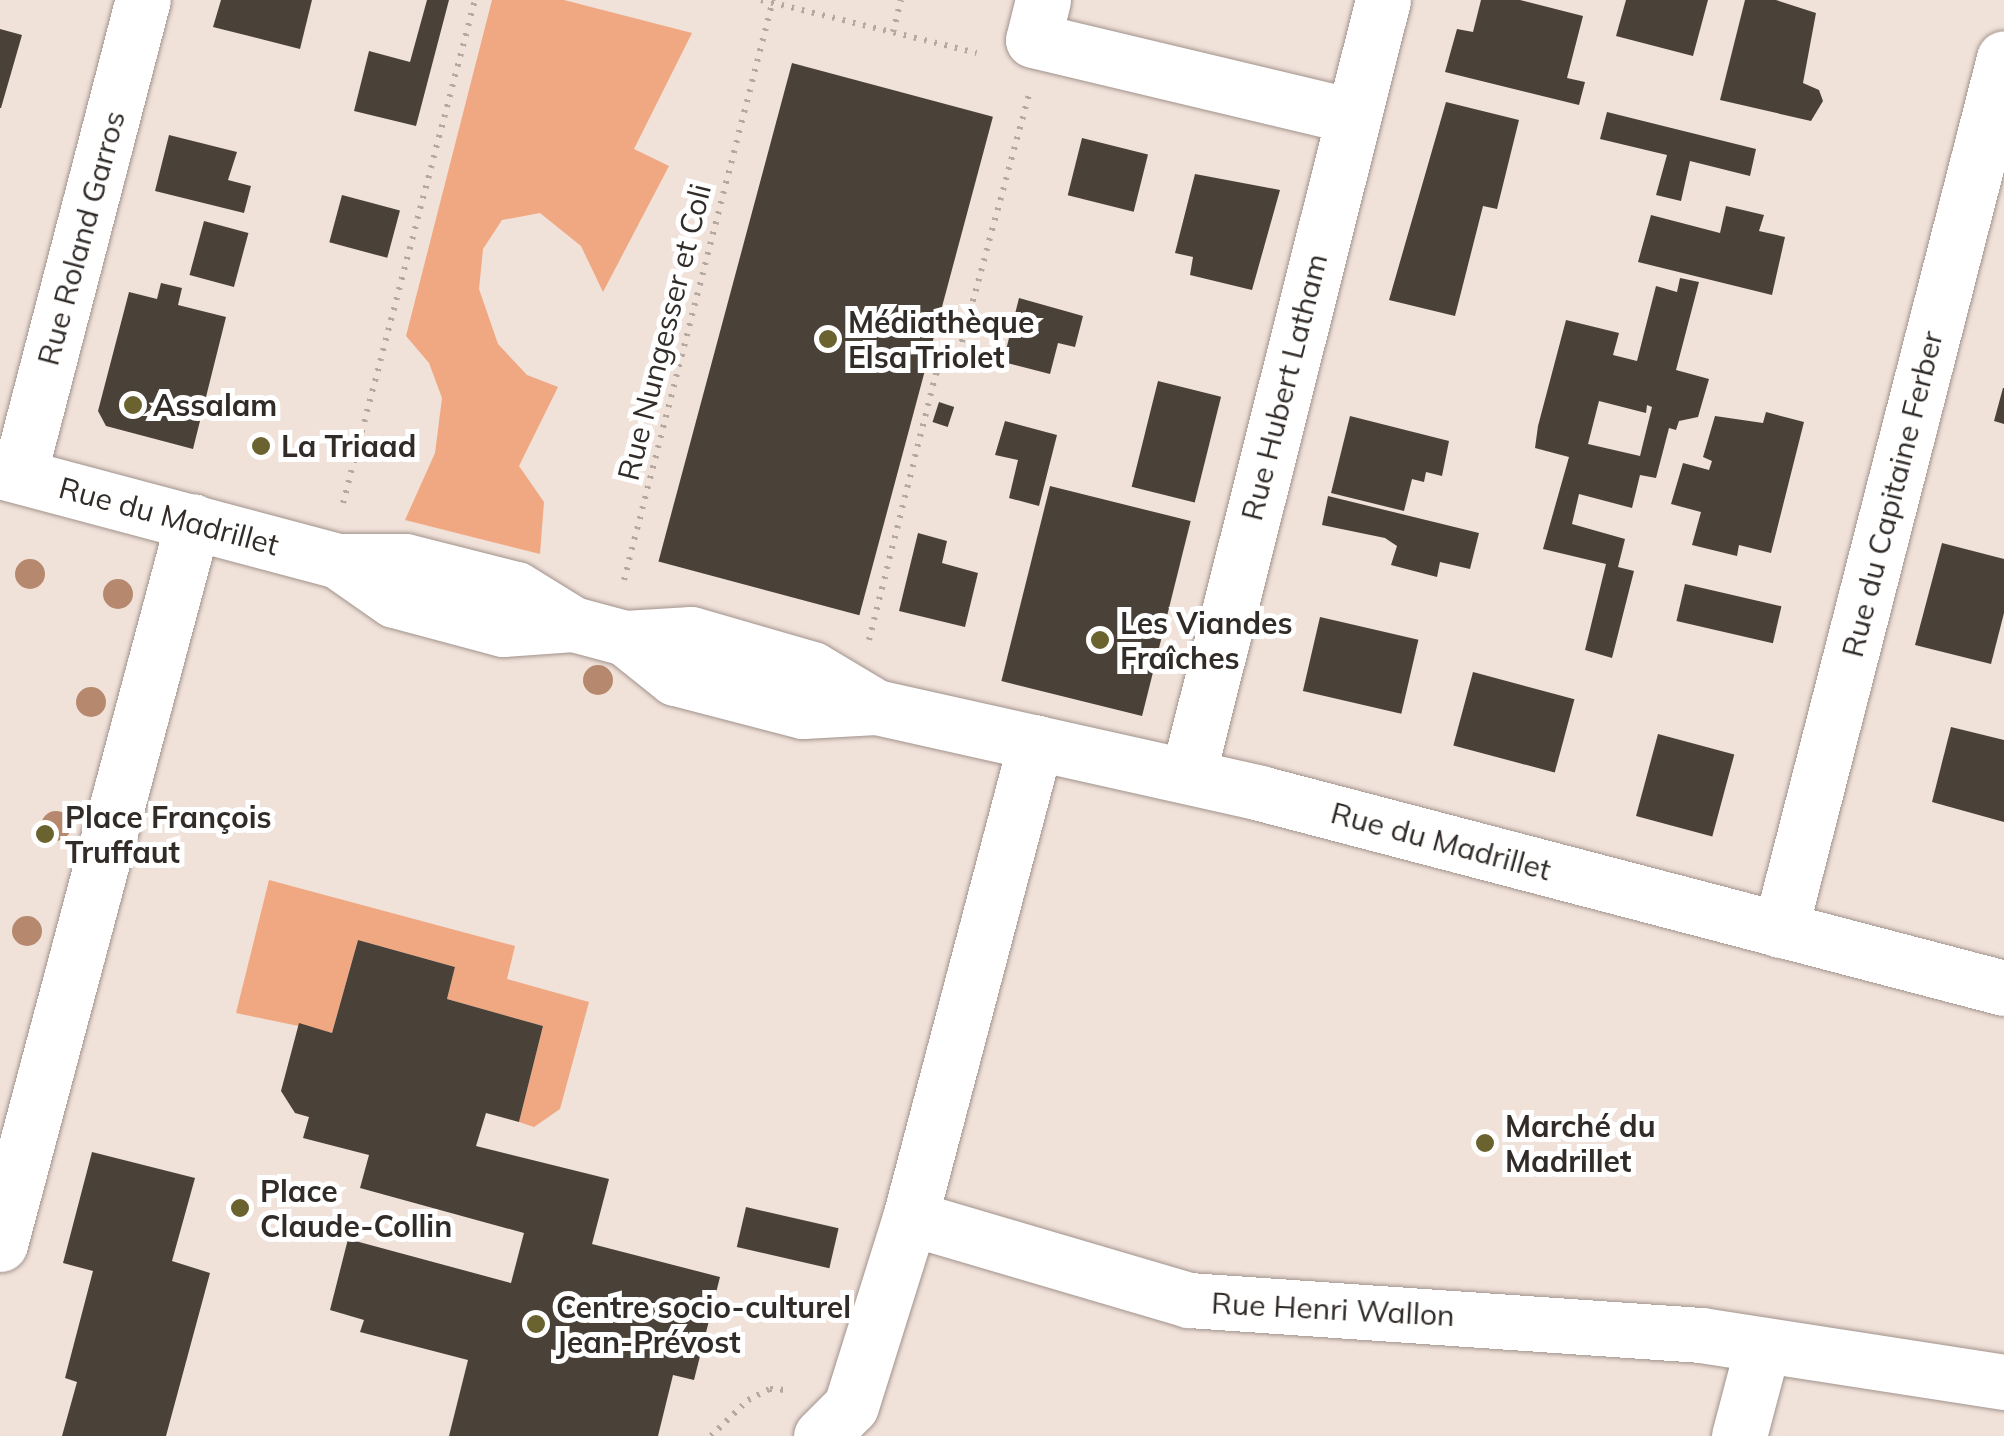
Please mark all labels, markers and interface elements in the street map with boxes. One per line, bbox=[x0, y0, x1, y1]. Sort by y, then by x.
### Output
street label: Rue Roland Garros bbox=[30, 107, 132, 369]
street label: Rue Nungesser et Coli bbox=[610, 180, 718, 484]
street label: Rue Hubert Latham bbox=[1233, 250, 1335, 524]
place label: Médiathèque Elsa Triolet bbox=[848, 304, 1034, 374]
street label: Rue du Capitaine Ferber bbox=[1834, 327, 1950, 661]
marker: Médiathèque Elsa Triolet bbox=[817, 328, 839, 350]
place label: Assalam bbox=[153, 387, 277, 423]
marker: Assalam bbox=[122, 394, 144, 416]
place label: La Triaad bbox=[281, 428, 416, 464]
marker: La Triaad bbox=[250, 435, 272, 457]
street label: Rue du Madrillet bbox=[55, 469, 283, 563]
place label: Les Viandes Fraîches bbox=[1120, 605, 1293, 676]
marker: Les Viandes Fraîches bbox=[1089, 629, 1111, 651]
street label: Rue du Madrillet bbox=[1327, 794, 1555, 888]
place label: Place François Truffaut bbox=[65, 799, 272, 870]
marker: Place François Truffaut bbox=[34, 823, 56, 845]
place label: Marché du Madrillet bbox=[1505, 1108, 1656, 1178]
marker: Marché du Madrillet bbox=[1474, 1132, 1496, 1154]
place label: Place Claude-Collin bbox=[260, 1173, 452, 1244]
marker: Place Claude-Collin bbox=[229, 1197, 251, 1219]
street label: Rue Henri Wallon bbox=[1210, 1285, 1456, 1333]
place label: Centre socio-culturel Jean-Prévost bbox=[556, 1289, 851, 1360]
marker: Centre socio-culturel Jean-Prévost bbox=[525, 1313, 547, 1335]

